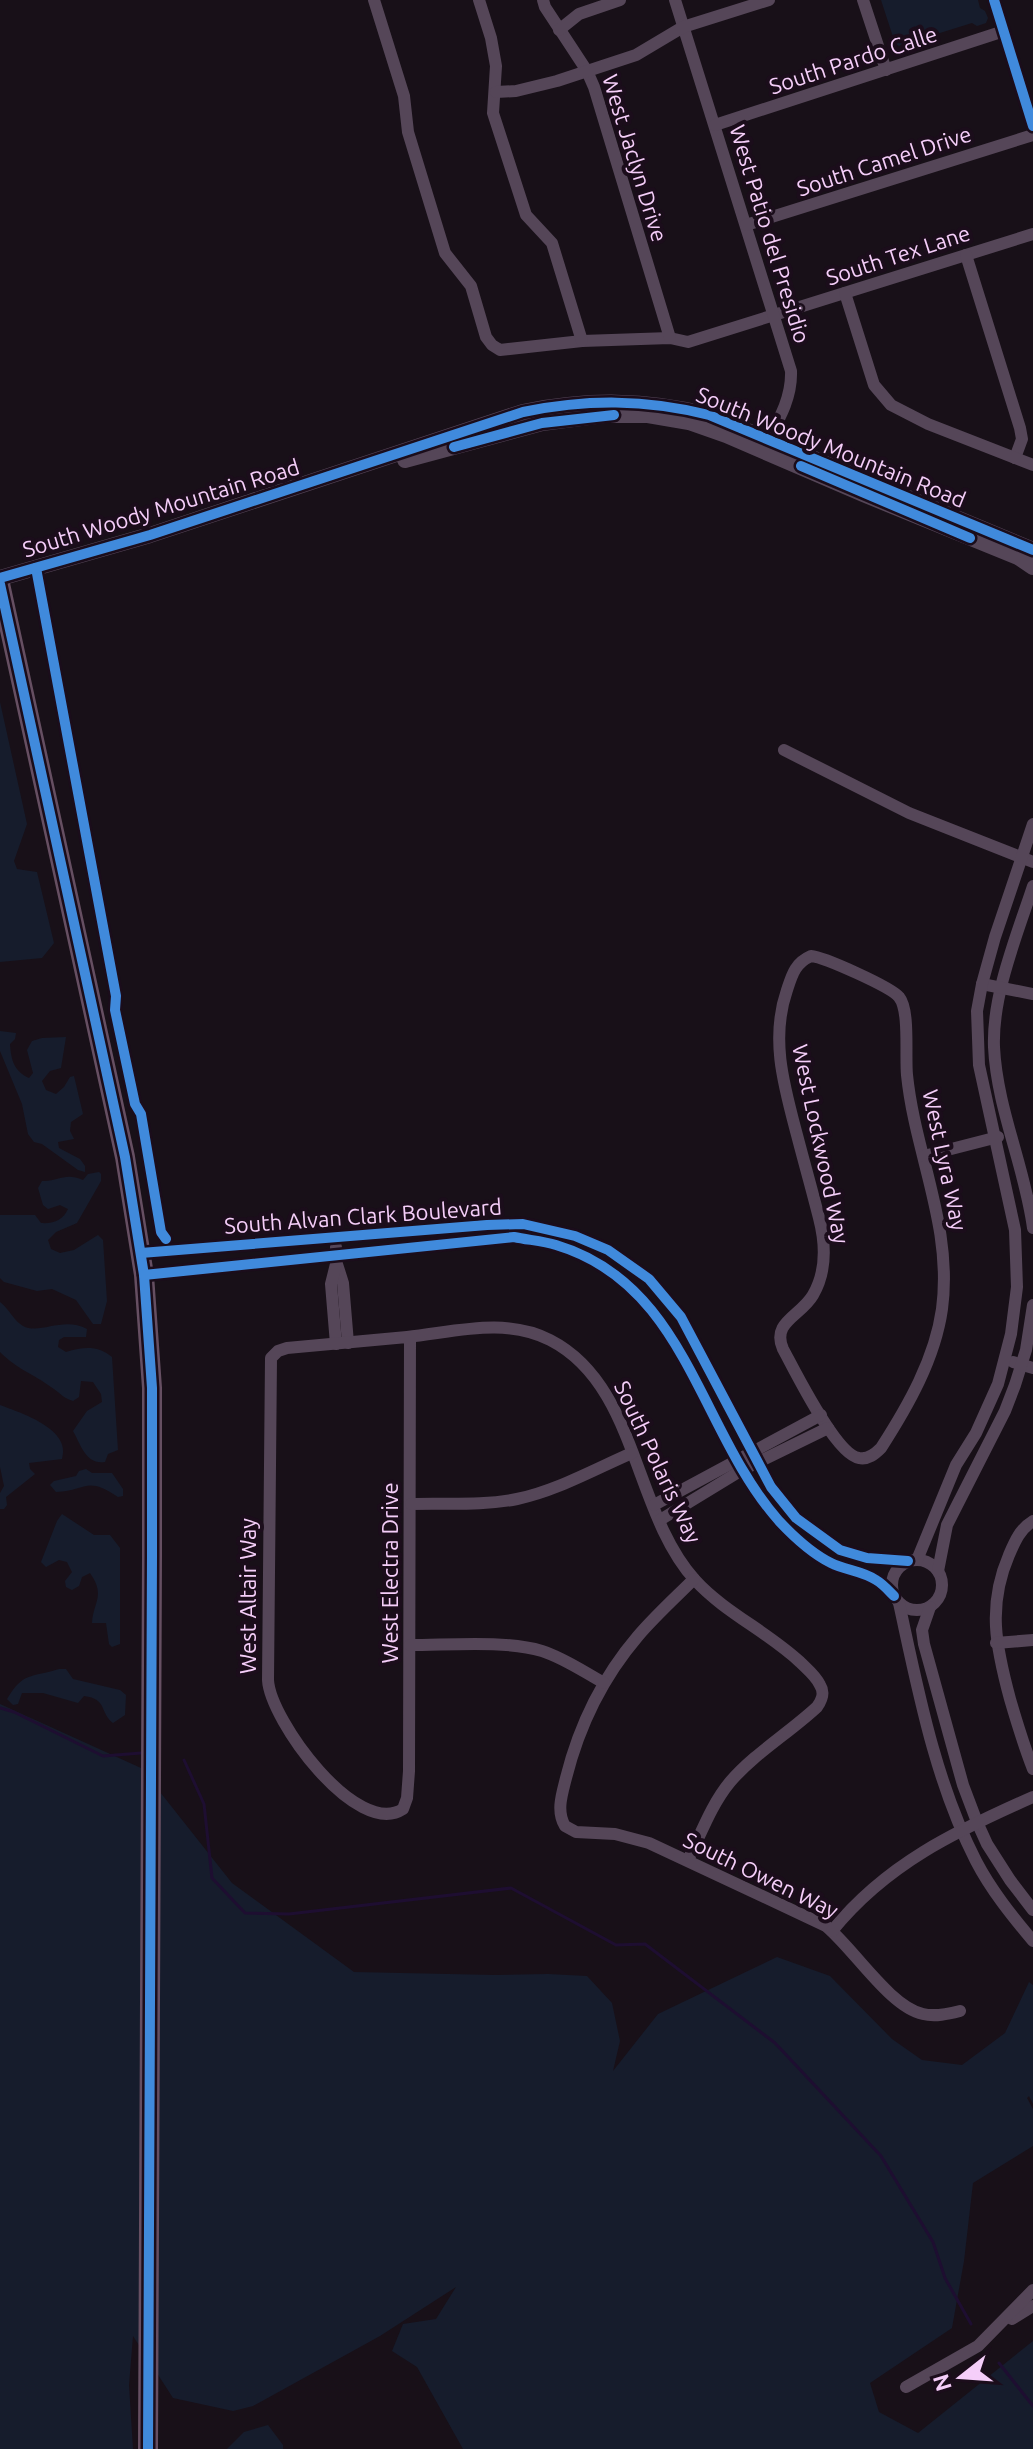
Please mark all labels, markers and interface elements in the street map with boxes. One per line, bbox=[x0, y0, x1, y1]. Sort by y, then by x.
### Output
street label: South Pardo Calle bbox=[766, 21, 940, 98]
street label: West Jaclyn Drive bbox=[598, 71, 673, 245]
street label: South Camel Drive bbox=[793, 121, 974, 201]
street label: West Patio del Presidio bbox=[725, 122, 816, 346]
street label: South Tex Lane bbox=[823, 219, 973, 290]
street label: South Woody Mountain Road bbox=[693, 381, 969, 512]
street label: South Woody Mountain Road bbox=[19, 453, 302, 562]
street label: West Lockwood Way bbox=[788, 1042, 855, 1246]
street label: West Lyra Way bbox=[918, 1087, 973, 1233]
street label: South Alvan Clark Boulevard bbox=[223, 1193, 503, 1238]
street label: South Polaris Way bbox=[610, 1377, 707, 1547]
street label: West Electra Drive bbox=[377, 1482, 402, 1664]
street label: West Altair Way bbox=[235, 1518, 260, 1674]
street label: South Owen Way bbox=[680, 1826, 843, 1923]
north arrow bbox=[921, 2337, 1001, 2417]
text: N bbox=[927, 2371, 956, 2395]

